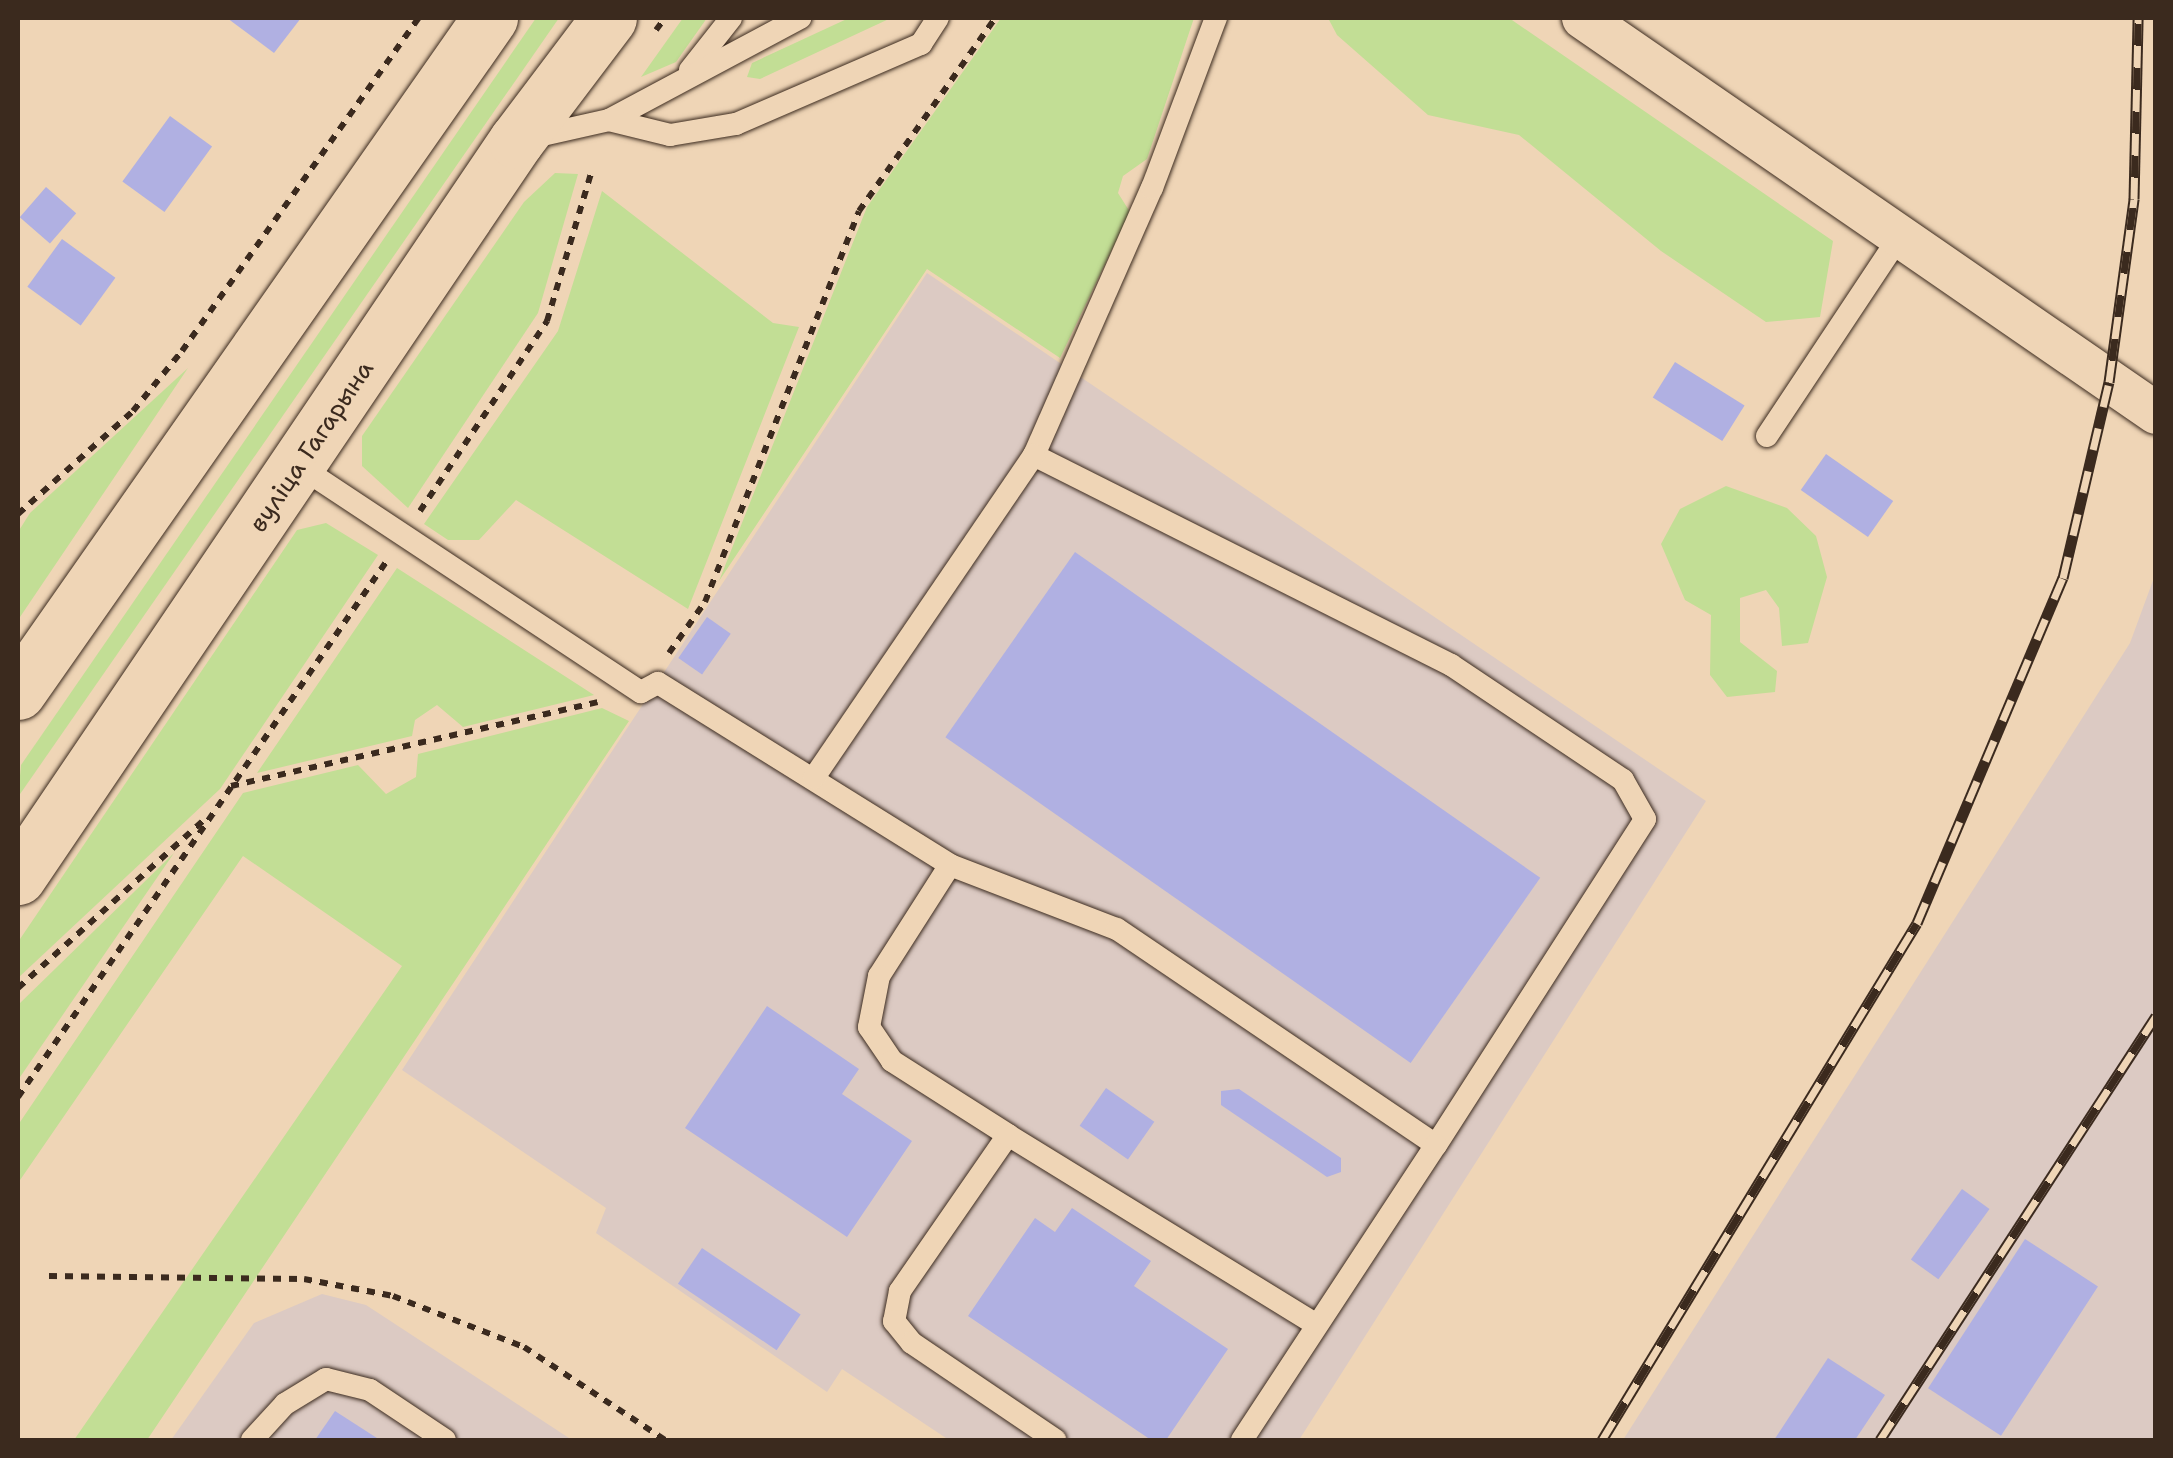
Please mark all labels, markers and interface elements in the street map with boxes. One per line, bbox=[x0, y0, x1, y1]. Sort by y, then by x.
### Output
street label: вуліца Гагарына bbox=[243, 355, 379, 537]

